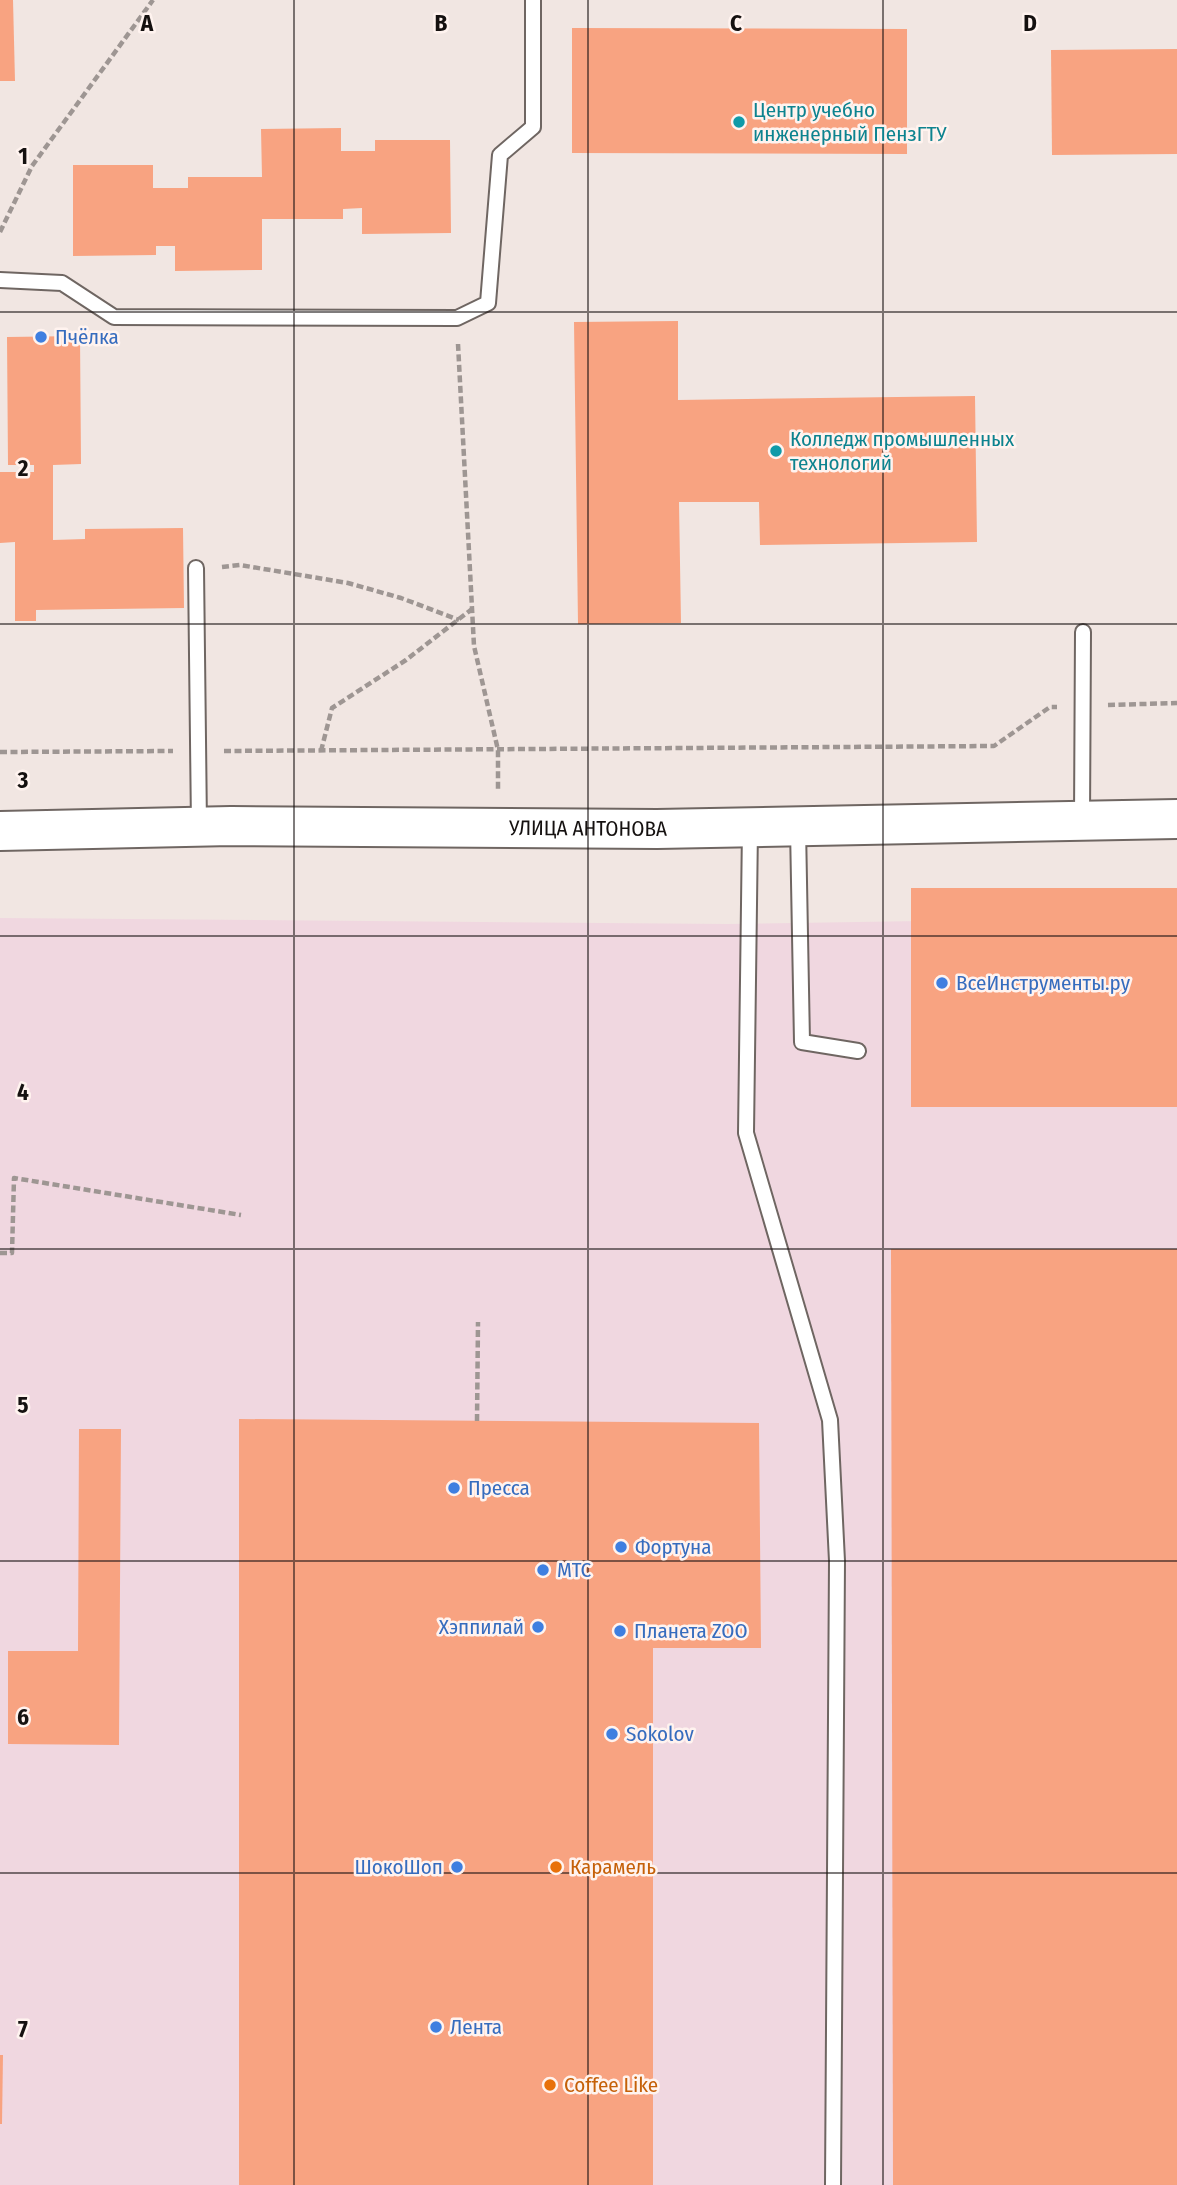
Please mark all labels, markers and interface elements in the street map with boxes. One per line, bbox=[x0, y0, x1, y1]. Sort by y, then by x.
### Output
text: A bbox=[140, 9, 154, 37]
text: B bbox=[435, 9, 448, 37]
text: C bbox=[730, 9, 742, 37]
text: D bbox=[1023, 9, 1037, 37]
place label: Центр учебно инженерный ПензГТУ bbox=[753, 97, 947, 147]
marker: Центр учебно инженерный ПензГТУ bbox=[731, 114, 747, 130]
text: 1 bbox=[18, 142, 28, 170]
place label: Пчёлка bbox=[55, 324, 119, 350]
marker: Пчёлка bbox=[33, 329, 49, 345]
place label: Колледж промышленных технологий bbox=[790, 426, 1015, 476]
marker: Колледж промышленных технологий bbox=[768, 443, 784, 459]
text: 2 bbox=[17, 454, 29, 482]
text: 3 bbox=[17, 766, 29, 794]
street label: УЛИЦА АНТОНОВА bbox=[508, 815, 667, 842]
place label: ВсеИнструменты.ру bbox=[956, 970, 1131, 996]
marker: ВсеИнструменты.ру bbox=[934, 975, 950, 991]
text: 4 bbox=[17, 1078, 29, 1106]
text: 5 bbox=[17, 1391, 29, 1419]
place label: Пресса bbox=[468, 1475, 530, 1501]
marker: Пресса bbox=[446, 1480, 462, 1496]
place label: Фортуна bbox=[635, 1534, 712, 1560]
marker: Фортуна bbox=[613, 1539, 629, 1555]
place label: МТС bbox=[557, 1557, 592, 1583]
marker: МТС bbox=[535, 1562, 551, 1578]
place label: Хэппилай bbox=[439, 1614, 524, 1640]
place label: Планета ZOO bbox=[634, 1618, 748, 1644]
marker: Хэппилай bbox=[530, 1619, 546, 1635]
marker: Планета ZOO bbox=[612, 1623, 628, 1639]
text: 6 bbox=[17, 1703, 29, 1731]
place label: Sokolov bbox=[626, 1721, 695, 1747]
marker: Sokolov bbox=[604, 1726, 620, 1742]
place label: ШокоШоп bbox=[354, 1854, 443, 1880]
place label: Карамель bbox=[570, 1854, 656, 1880]
marker: ШокоШоп bbox=[449, 1859, 465, 1875]
marker: Карамель bbox=[548, 1859, 564, 1875]
place label: Лента bbox=[450, 2014, 502, 2040]
text: 7 bbox=[18, 2015, 28, 2043]
marker: Лента bbox=[428, 2019, 444, 2035]
place label: Coffee Like bbox=[564, 2072, 658, 2098]
marker: Coffee Like bbox=[542, 2077, 558, 2093]

